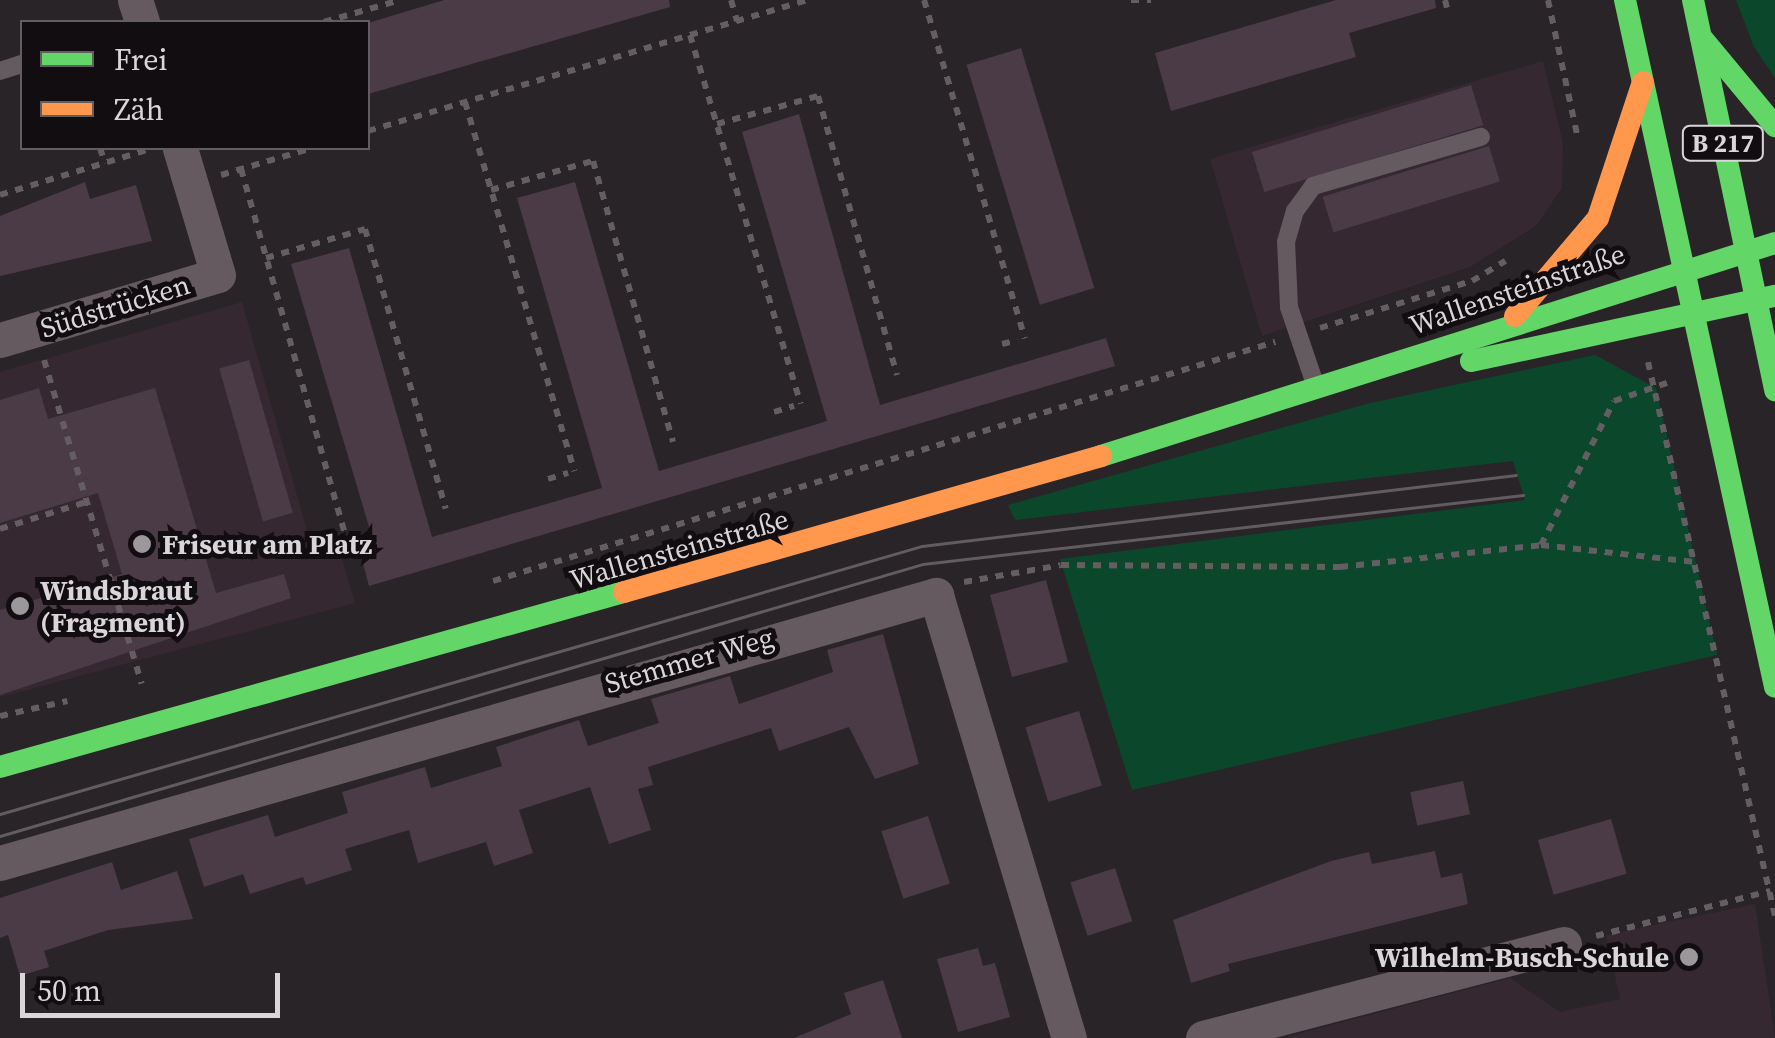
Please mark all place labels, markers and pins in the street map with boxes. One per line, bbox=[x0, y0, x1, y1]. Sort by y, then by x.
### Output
place label: Friseur am Platz bbox=[162, 527, 372, 561]
marker: Friseur am Platz bbox=[131, 533, 153, 555]
place label: Windsbraut (Fragment) bbox=[40, 573, 192, 639]
marker: Windsbraut (Fragment) bbox=[9, 595, 31, 617]
place label: Wilhelm-Busch-Schule bbox=[1375, 940, 1669, 974]
marker: Wilhelm-Busch-Schule bbox=[1678, 946, 1700, 968]

